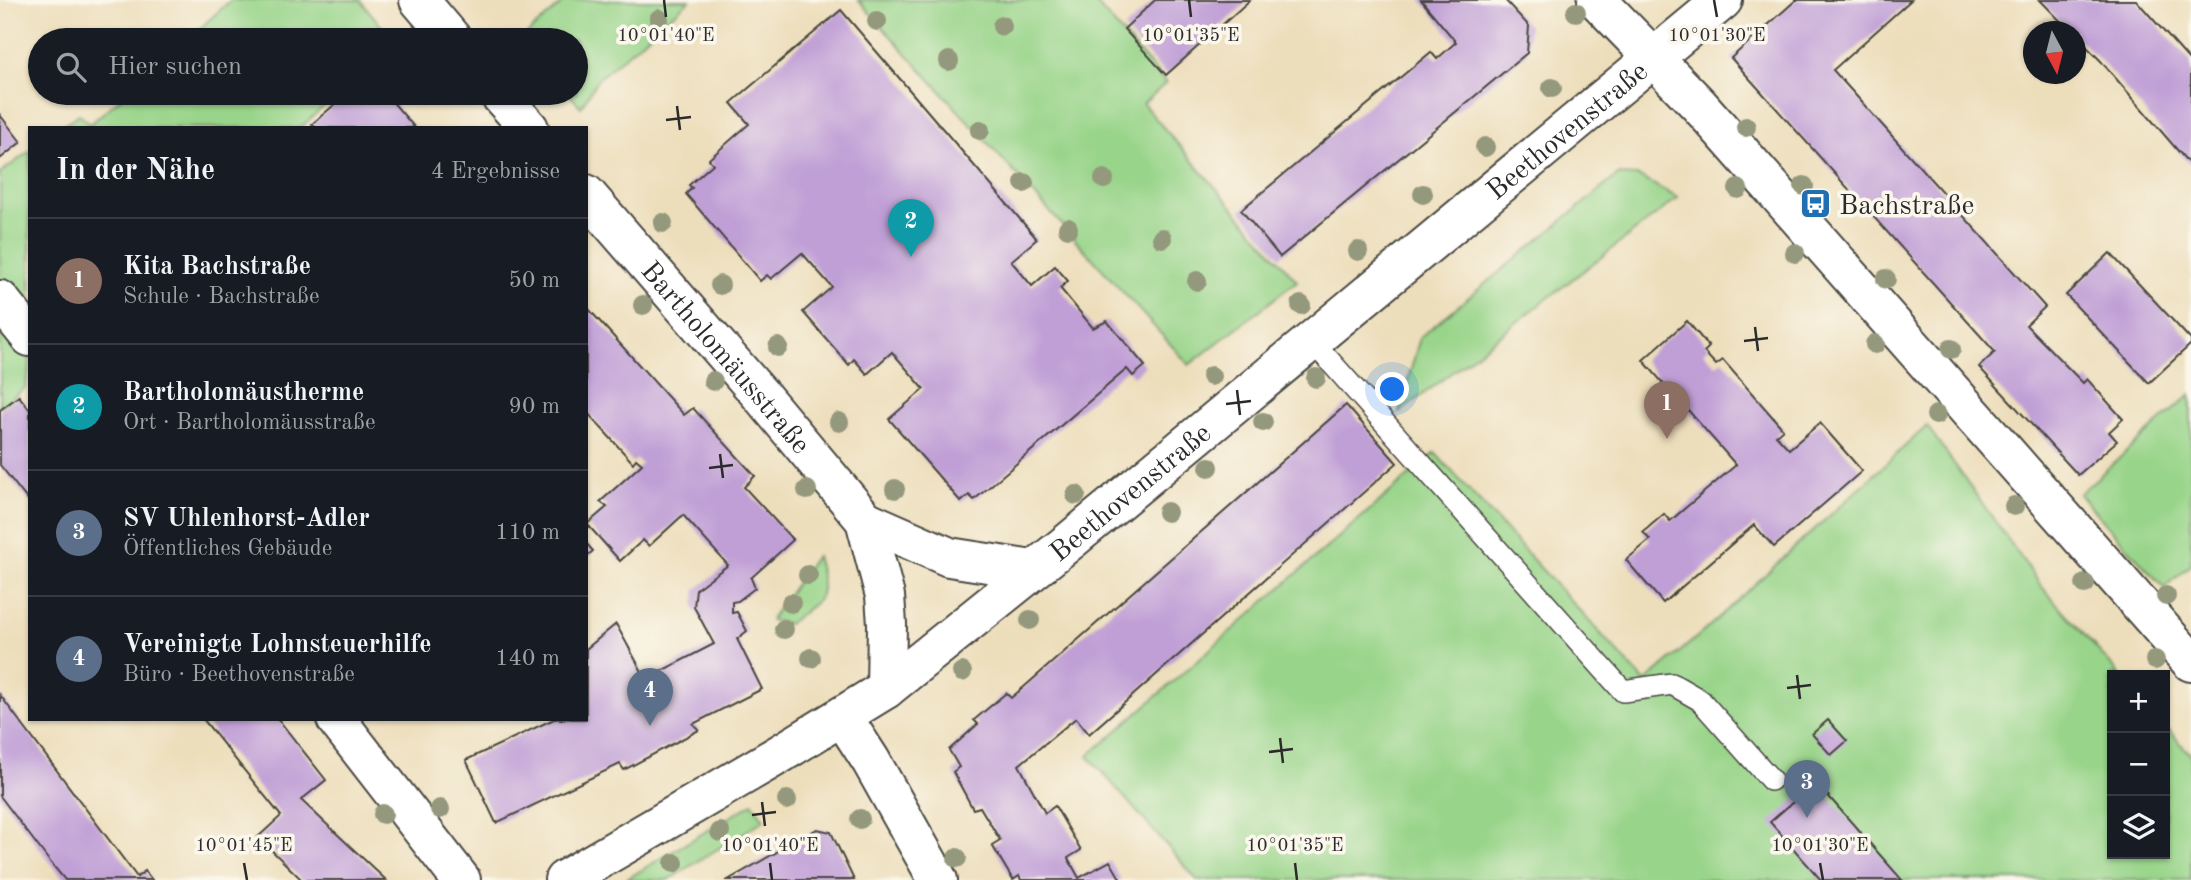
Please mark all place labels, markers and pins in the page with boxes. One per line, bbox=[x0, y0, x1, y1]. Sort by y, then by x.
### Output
bus stop icon: Bachstraße bbox=[1799, 187, 1833, 221]
place label: Bachstraße bbox=[1839, 193, 1974, 221]
pin: 2 bbox=[888, 199, 934, 257]
pin: 1 bbox=[1644, 381, 1690, 439]
pin: 4 bbox=[627, 668, 673, 726]
pin: 3 bbox=[1784, 760, 1830, 818]

